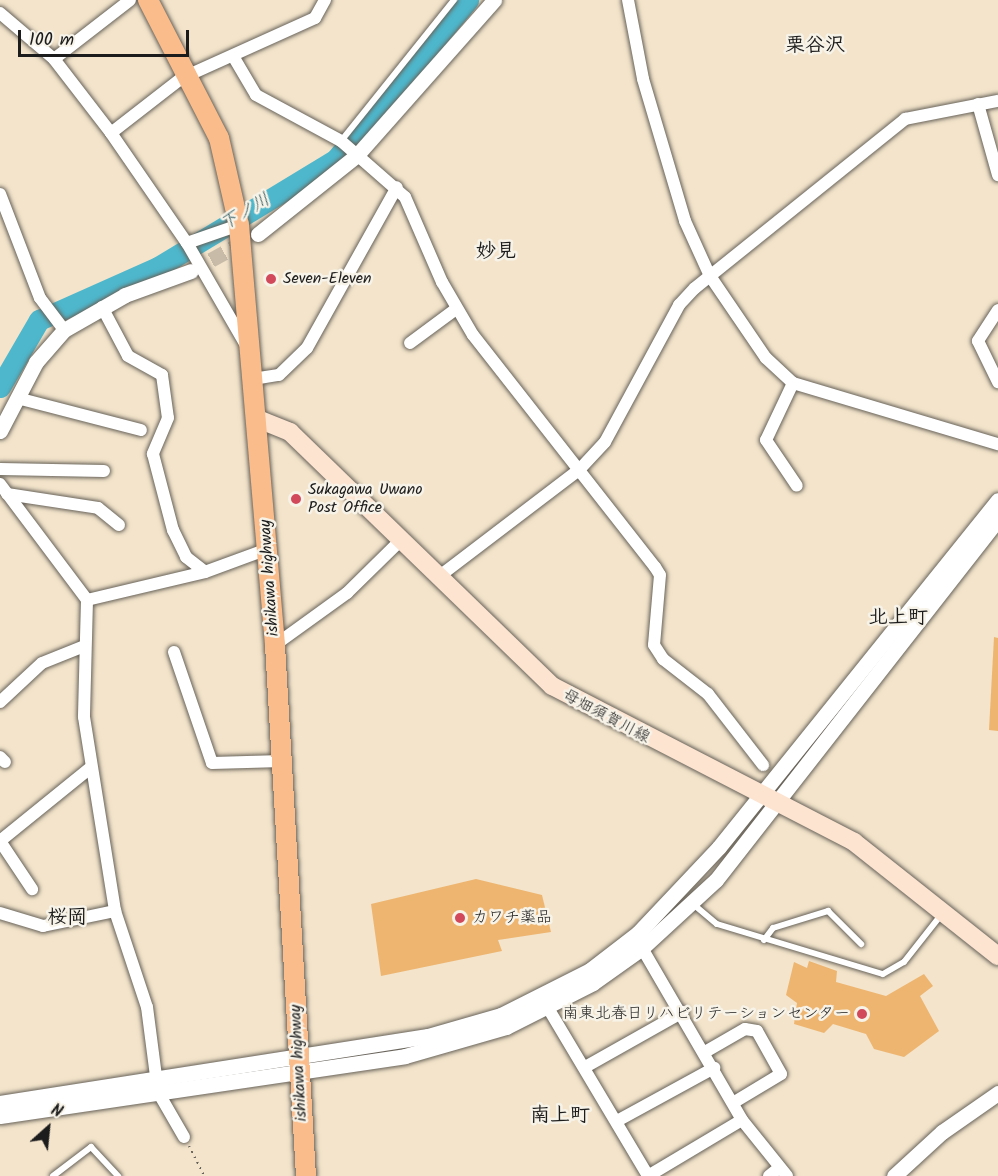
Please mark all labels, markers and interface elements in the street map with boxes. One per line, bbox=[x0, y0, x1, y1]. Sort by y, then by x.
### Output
scale bar bbox=[21, 18, 192, 56]
text: 100 m bbox=[29, 26, 74, 55]
district label: 栗谷沢 bbox=[785, 34, 845, 58]
water label: 下ノ川 bbox=[217, 190, 275, 236]
district label: 妙見 bbox=[476, 240, 516, 264]
place label: Seven-Eleven bbox=[283, 269, 371, 289]
marker: Seven-Eleven bbox=[264, 272, 278, 286]
place label: Sukagawa Uwano Post Office bbox=[308, 480, 423, 518]
marker: Sukagawa Uwano Post Office bbox=[289, 492, 303, 506]
street label: ishikawa highway bbox=[256, 519, 284, 637]
district label: 北上町 bbox=[868, 606, 928, 630]
street label: 母畑須賀川線 bbox=[559, 686, 653, 748]
district label: 桜岡 bbox=[47, 906, 87, 930]
place label: カワチ薬品 bbox=[472, 908, 552, 928]
marker: カワチ薬品 bbox=[453, 911, 467, 925]
street label: ishikawa highway bbox=[286, 1004, 312, 1122]
place label: 南東北春日リハビリテーションセンター bbox=[562, 1004, 850, 1024]
marker: 南東北春日リハビリテーションセンター bbox=[855, 1007, 869, 1021]
north arrow bbox=[18, 1098, 78, 1158]
text: N bbox=[46, 1098, 67, 1125]
district label: 南上町 bbox=[530, 1104, 590, 1128]

